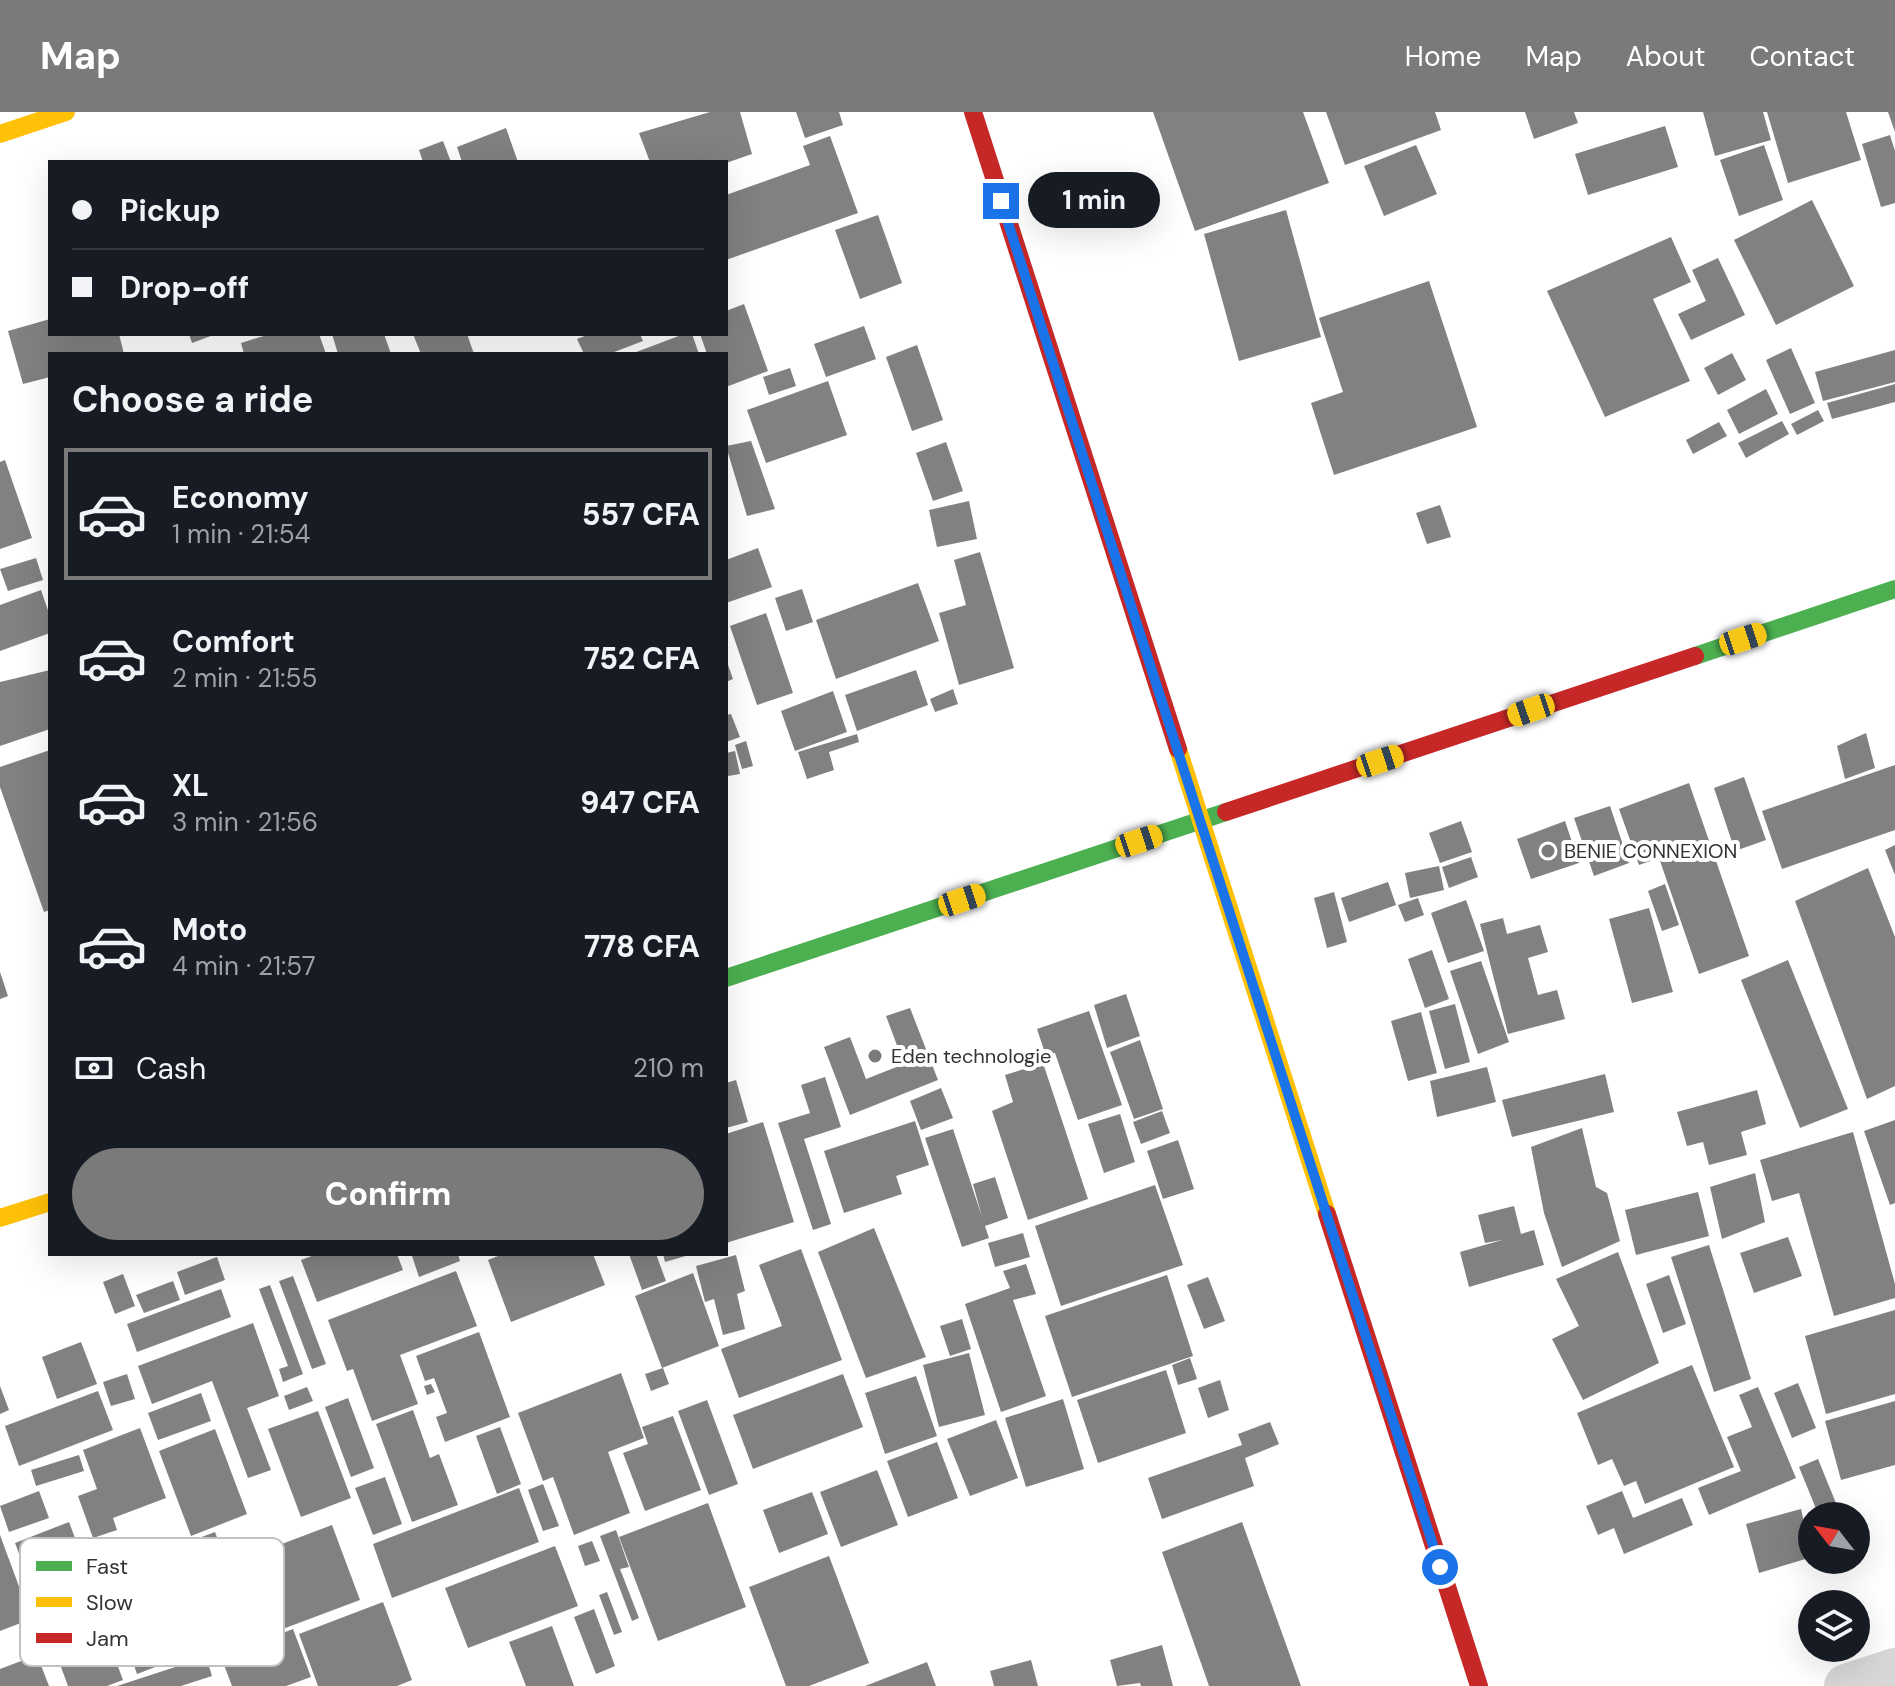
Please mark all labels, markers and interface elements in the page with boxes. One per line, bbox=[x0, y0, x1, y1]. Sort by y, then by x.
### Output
text: Map bbox=[40, 31, 121, 81]
text: Home bbox=[1405, 38, 1481, 75]
text: Map bbox=[1525, 38, 1582, 75]
text: About bbox=[1626, 38, 1705, 75]
text: Contact bbox=[1749, 38, 1855, 75]
callout: 1 min bbox=[1029, 173, 1161, 229]
route end bbox=[983, 183, 1019, 219]
text: 1 min bbox=[1062, 183, 1126, 217]
text: Pickup bbox=[120, 191, 220, 230]
text: Drop-off bbox=[120, 268, 249, 307]
text: Choose a ride bbox=[72, 376, 313, 423]
icon: car bbox=[76, 478, 148, 550]
text: Economy bbox=[172, 478, 309, 517]
text: 557 CFA bbox=[582, 495, 700, 534]
text: 1 min · 21:54 bbox=[172, 517, 310, 551]
car bbox=[1716, 620, 1770, 658]
icon: car bbox=[76, 622, 148, 694]
text: Comfort bbox=[172, 622, 295, 661]
text: 752 CFA bbox=[584, 639, 700, 678]
text: 2 min · 21:55 bbox=[172, 661, 317, 695]
car bbox=[1504, 691, 1558, 729]
car bbox=[1353, 742, 1407, 780]
icon: car bbox=[76, 766, 148, 838]
text: XL bbox=[172, 766, 209, 805]
text: 947 CFA bbox=[580, 783, 700, 822]
text: 3 min · 21:56 bbox=[172, 805, 318, 839]
car bbox=[1112, 822, 1166, 860]
place label: BENIE CONNEXION bbox=[1564, 838, 1737, 864]
marker: BENIE CONNEXION bbox=[1539, 842, 1557, 860]
car bbox=[935, 881, 989, 919]
icon: car bbox=[76, 910, 148, 982]
text: Moto bbox=[172, 910, 247, 949]
text: 778 CFA bbox=[584, 927, 700, 966]
text: 4 min · 21:57 bbox=[172, 949, 316, 983]
place label: Eden technologie bbox=[891, 1043, 1051, 1069]
icon: cash bbox=[72, 1046, 116, 1090]
marker: Eden technologie bbox=[866, 1047, 884, 1065]
text: Cash bbox=[136, 1049, 206, 1088]
text: 210 m bbox=[633, 1051, 704, 1085]
button: Confirm bbox=[72, 1148, 704, 1240]
north arrow bbox=[1798, 1502, 1870, 1574]
map controls bbox=[1798, 1502, 1870, 1662]
legend bbox=[20, 1538, 284, 1666]
route start bbox=[1422, 1549, 1458, 1585]
text: Fast bbox=[86, 1552, 128, 1581]
text: Slow bbox=[86, 1588, 133, 1617]
button: layers bbox=[1798, 1590, 1870, 1662]
text: Jam bbox=[86, 1624, 129, 1653]

